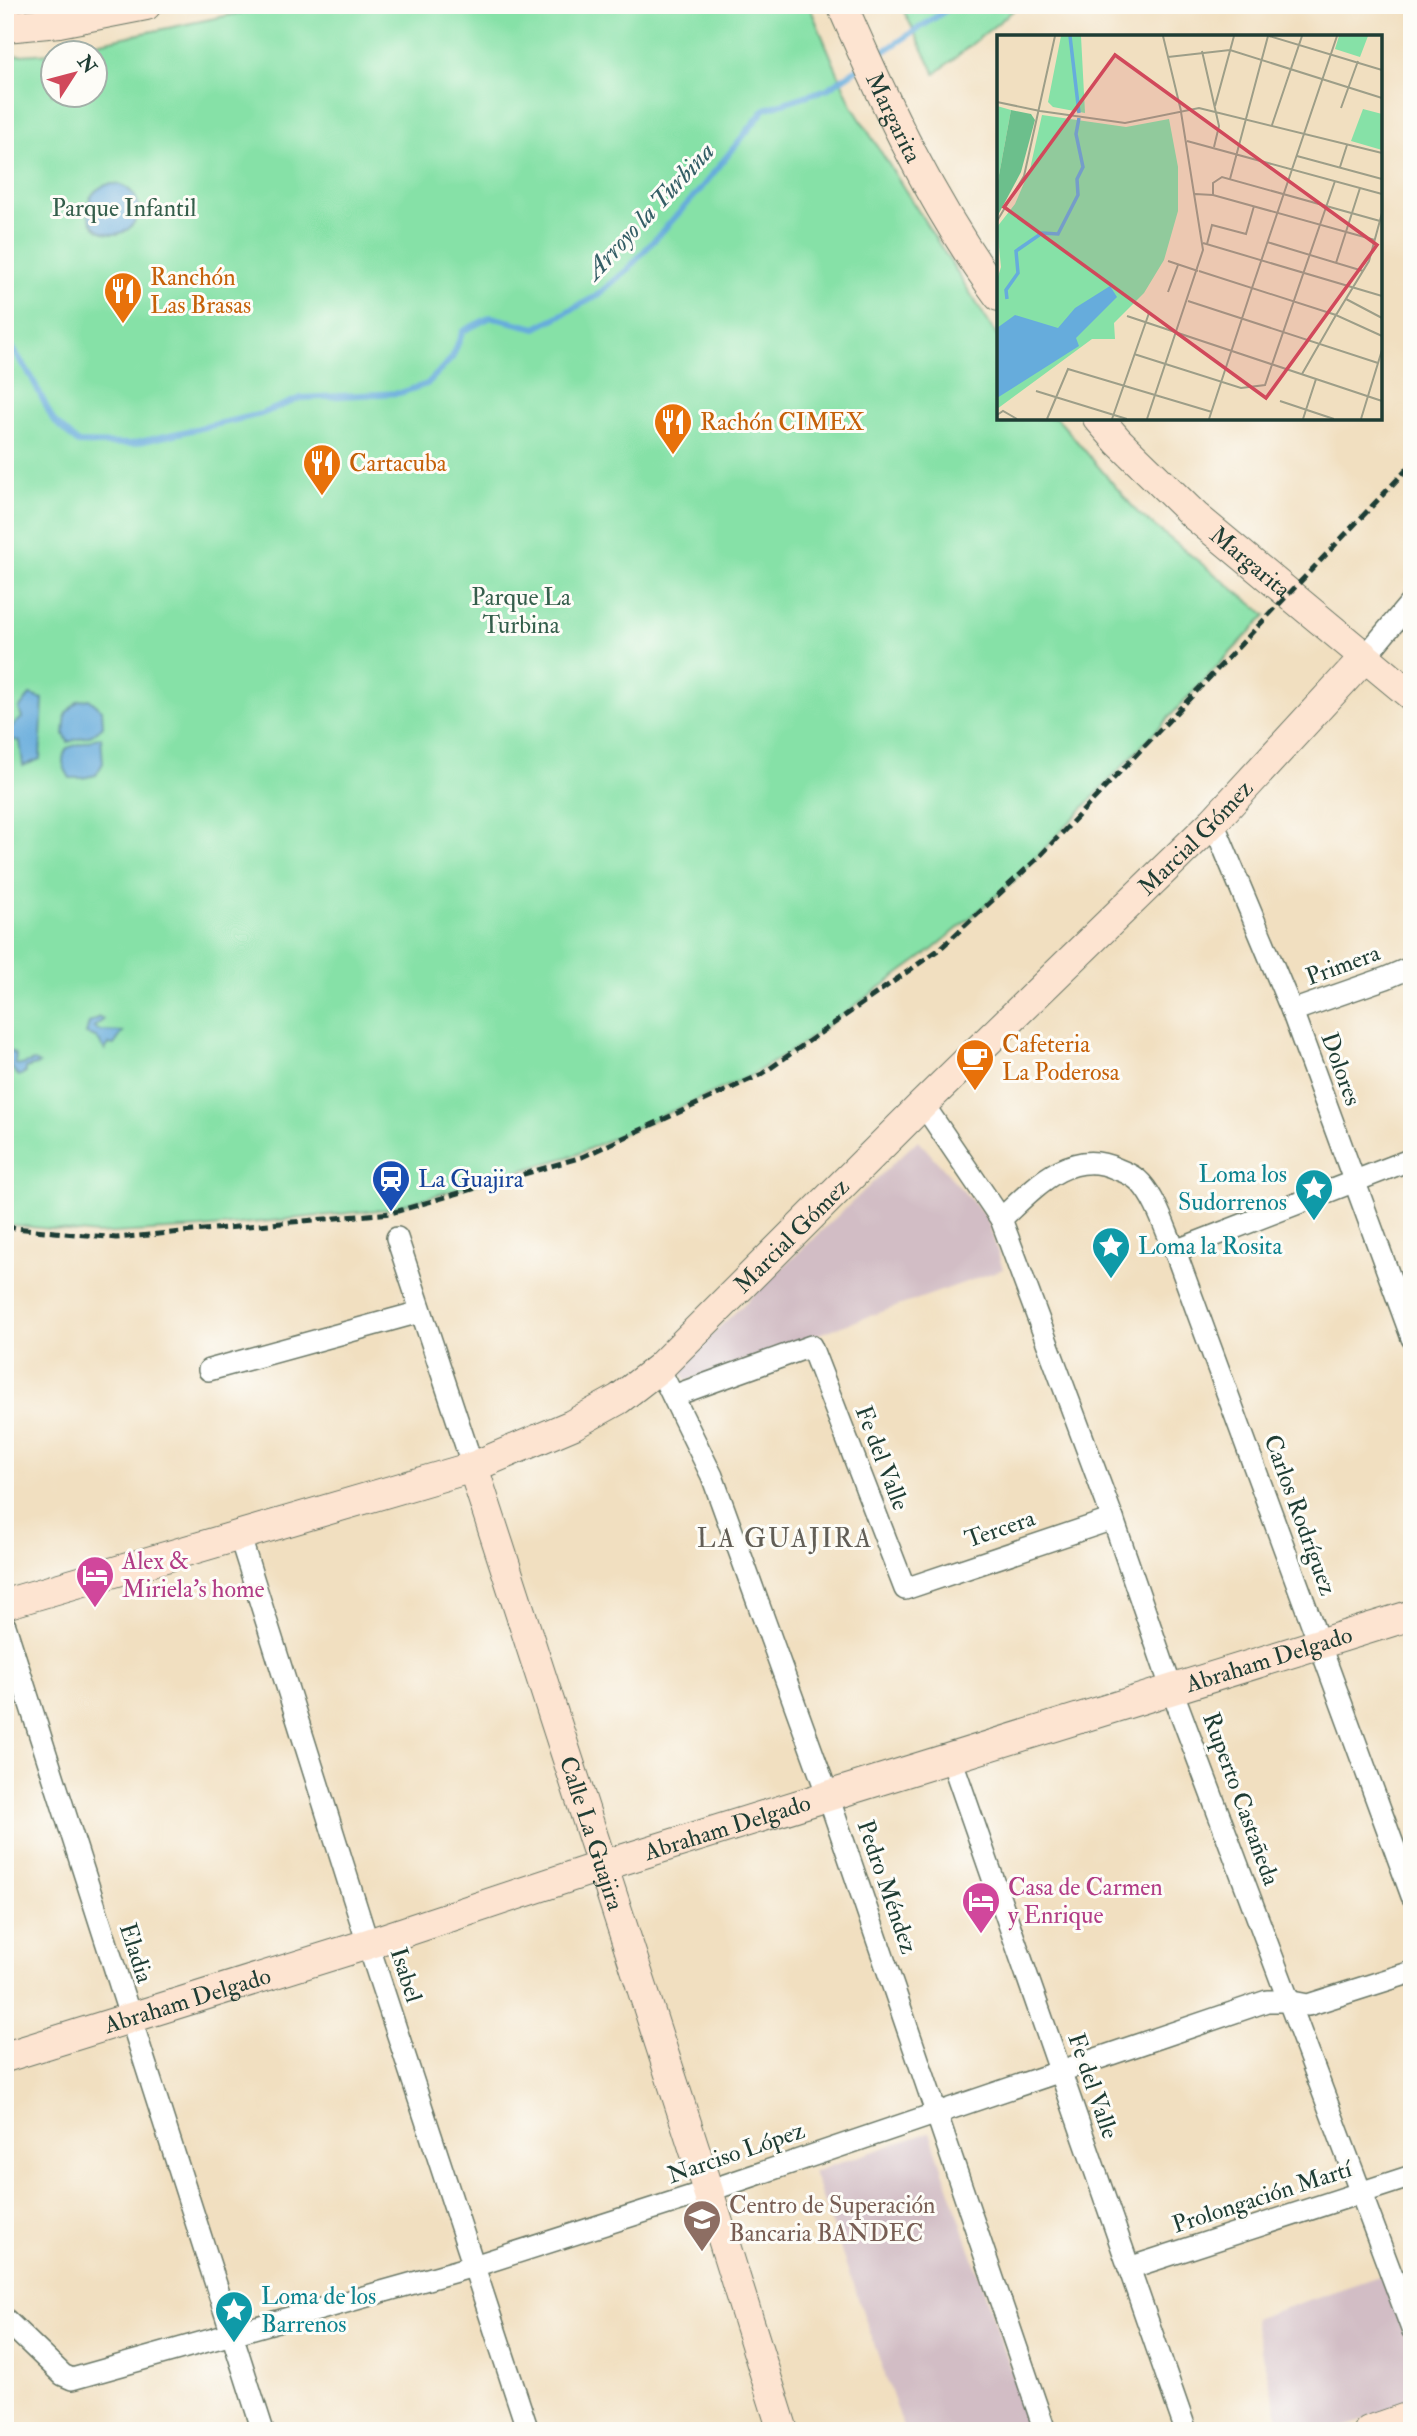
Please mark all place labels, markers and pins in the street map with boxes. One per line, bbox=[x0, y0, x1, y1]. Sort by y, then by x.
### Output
place label: Ranchón Las Brasas bbox=[150, 262, 251, 321]
restaurant icon: Ranchón Las Brasas bbox=[102, 270, 144, 325]
restaurant icon: Rachón CIMEX bbox=[652, 401, 694, 456]
place label: Rachón CIMEX bbox=[700, 407, 865, 438]
restaurant icon: Cartacuba bbox=[301, 442, 343, 497]
place label: Cartacuba bbox=[349, 448, 448, 479]
place label: Cafeteria La Poderosa bbox=[1002, 1029, 1121, 1088]
cafe icon: Cafeteria La Poderosa bbox=[954, 1037, 996, 1092]
station icon: La Guajira bbox=[370, 1158, 412, 1213]
place label: Loma los Sudorrenos bbox=[1178, 1159, 1287, 1218]
place label: La Guajira bbox=[418, 1164, 525, 1195]
place icon: Loma los Sudorrenos bbox=[1293, 1167, 1335, 1222]
place icon: Loma la Rosita bbox=[1090, 1225, 1132, 1280]
place label: Loma la Rosita bbox=[1138, 1231, 1283, 1262]
place label: Alex & Miriela’s home bbox=[121, 1546, 265, 1605]
hotel icon: Alex & Miriela’s home bbox=[74, 1554, 116, 1609]
place label: Casa de Carmen y Enrique bbox=[1008, 1872, 1163, 1931]
hotel icon: Casa de Carmen y Enrique bbox=[960, 1880, 1002, 1935]
place label: Centro de Superación Bancaria BANDEC bbox=[729, 2190, 935, 2249]
school or university icon: Centro de Superación Bancaria BANDEC bbox=[681, 2198, 723, 2253]
place label: Loma de los Barrenos bbox=[261, 2281, 376, 2340]
place icon: Loma de los Barrenos bbox=[213, 2289, 255, 2344]

